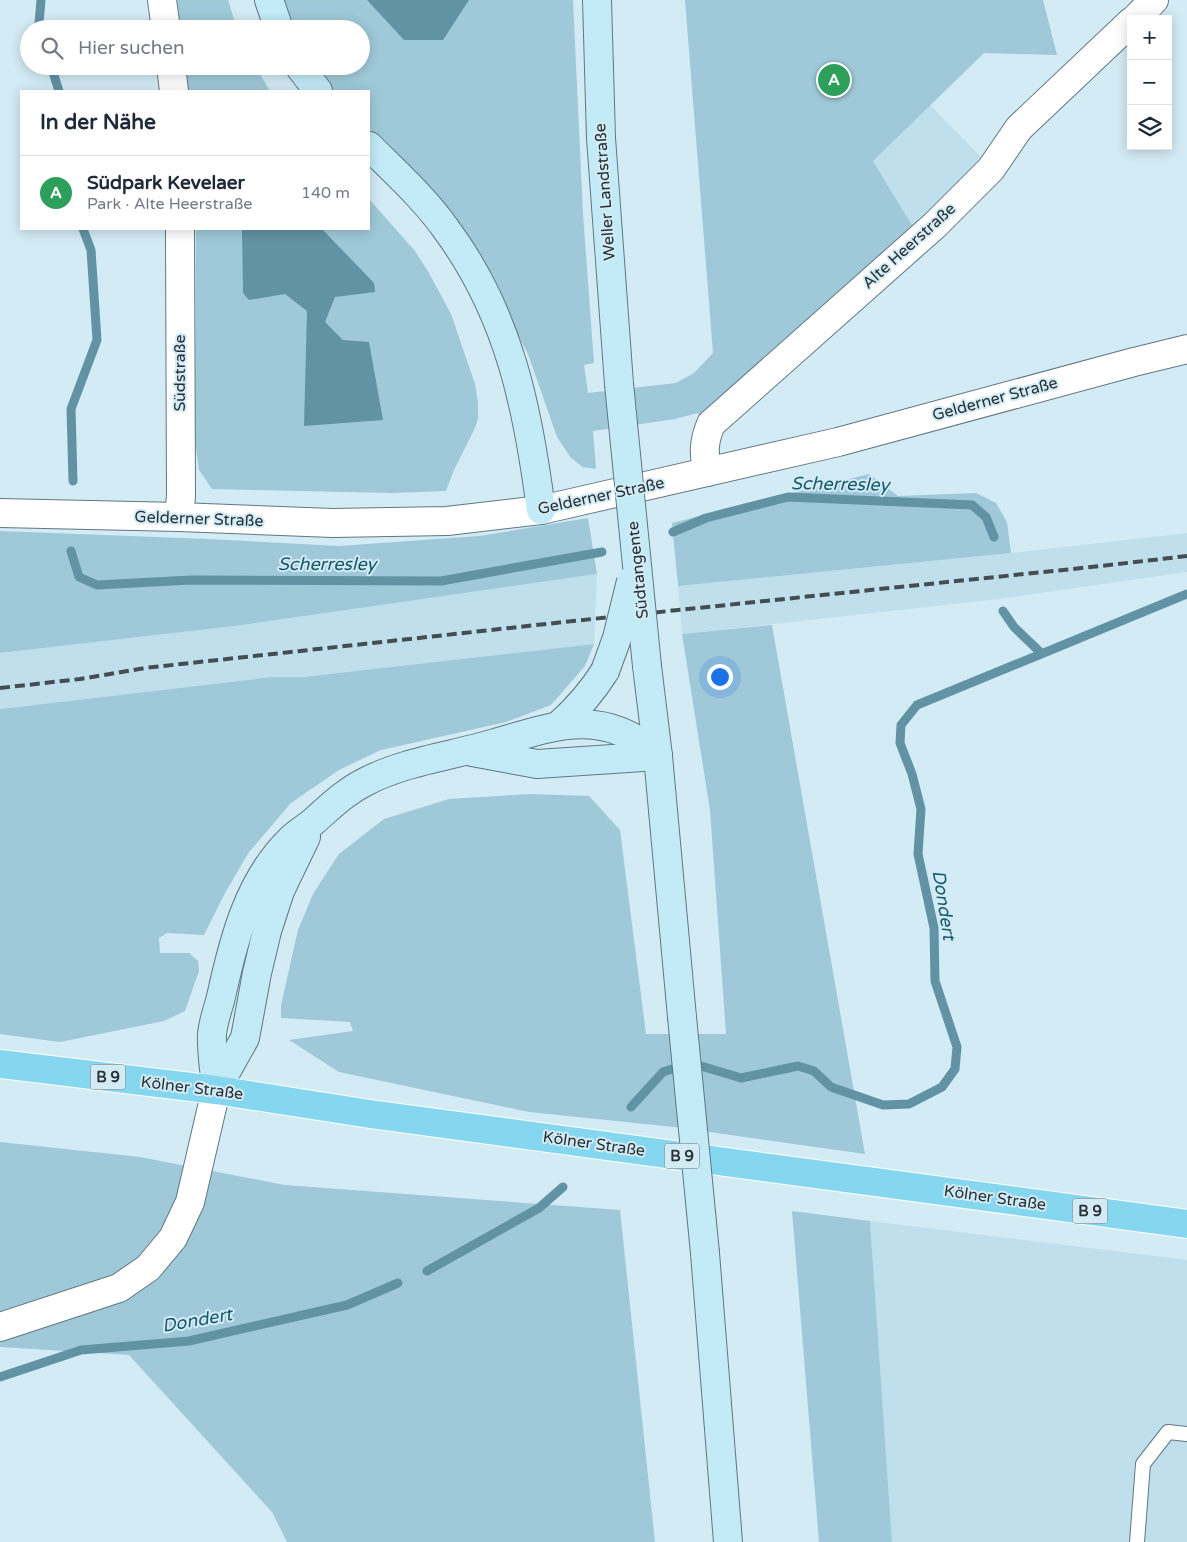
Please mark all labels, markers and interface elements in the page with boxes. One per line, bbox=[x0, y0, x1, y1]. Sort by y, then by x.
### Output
map controls bbox=[1127, 15, 1172, 150]
button: + bbox=[1127, 15, 1172, 60]
search box bbox=[20, 20, 370, 75]
icon: search bbox=[38, 34, 66, 62]
text: Hier suchen bbox=[78, 37, 185, 59]
button: − bbox=[1127, 60, 1172, 105]
pin: A bbox=[818, 61, 850, 99]
button: layers bbox=[1127, 105, 1172, 150]
text: In der Nähe bbox=[40, 110, 156, 135]
street label: Weller Landstraße bbox=[590, 123, 620, 261]
text: Südpark Kevelaer bbox=[87, 172, 245, 194]
text: A bbox=[50, 183, 62, 203]
text: 140 m bbox=[301, 183, 350, 203]
text: Park · Alte Heerstraße bbox=[87, 194, 252, 214]
street label: Alte Heerstraße bbox=[858, 199, 960, 293]
street label: Südstraße bbox=[170, 334, 190, 412]
street label: Gelderner Straße bbox=[930, 373, 1060, 425]
water label: Scherresley bbox=[791, 472, 892, 496]
street label: Gelderner Straße bbox=[536, 473, 666, 519]
street label: Gelderner Straße bbox=[134, 507, 264, 531]
street label: Südtangente bbox=[623, 520, 653, 620]
water label: Scherresley bbox=[278, 553, 379, 575]
your location bbox=[707, 664, 733, 690]
water label: Dondert bbox=[928, 869, 961, 944]
road number: B 9 bbox=[90, 1064, 126, 1090]
street label: Kölner Straße bbox=[140, 1072, 244, 1104]
street label: Kölner Straße bbox=[542, 1127, 646, 1161]
road number: B 9 bbox=[664, 1144, 700, 1168]
street label: Kölner Straße bbox=[943, 1181, 1047, 1215]
road number: B 9 bbox=[1072, 1198, 1108, 1224]
water label: Dondert bbox=[160, 1303, 236, 1337]

